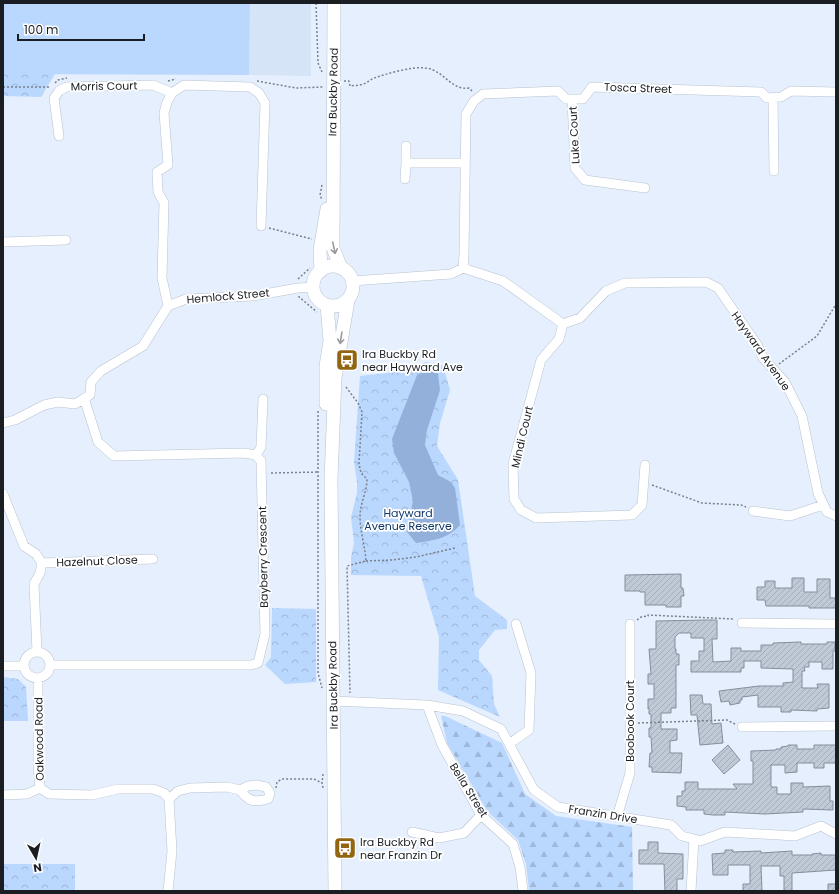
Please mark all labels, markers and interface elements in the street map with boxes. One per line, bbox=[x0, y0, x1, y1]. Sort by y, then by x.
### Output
scale bar bbox=[18, 16, 144, 42]
text: 100 m bbox=[24, 21, 58, 38]
street label: Ira Buckby Road bbox=[324, 48, 342, 136]
street label: Morris Court bbox=[70, 77, 138, 95]
street label: Tosca Street bbox=[604, 79, 672, 97]
street label: Luke Court bbox=[564, 106, 584, 164]
one-way arrow bbox=[331, 242, 339, 255]
street label: Hemlock Street bbox=[186, 284, 270, 308]
street label: Hayward Avenue bbox=[728, 308, 794, 394]
one-way arrow bbox=[336, 331, 344, 344]
place label: Ira Buckby Rd near Hayward Ave bbox=[362, 346, 463, 375]
bus stop icon: Ira Buckby Rd near Hayward Ave bbox=[334, 347, 360, 373]
street label: Mindi Court bbox=[507, 405, 537, 469]
park label: Hayward Avenue Reserve bbox=[364, 505, 452, 534]
street label: Bayberry Crescent bbox=[254, 506, 272, 608]
street label: Hazelnut Close bbox=[56, 552, 138, 570]
street label: Ira Buckby Road bbox=[324, 641, 342, 729]
street label: Boobook Court bbox=[622, 680, 638, 762]
street label: Oakwood Road bbox=[30, 697, 48, 781]
street label: Bella Street bbox=[446, 760, 492, 820]
street label: Franzin Drive bbox=[567, 801, 639, 827]
place label: Ira Buckby Rd near Franzin Dr bbox=[360, 834, 442, 863]
bus stop icon: Ira Buckby Rd near Franzin Dr bbox=[332, 835, 358, 861]
north arrow bbox=[16, 838, 56, 878]
text: N bbox=[32, 859, 43, 876]

